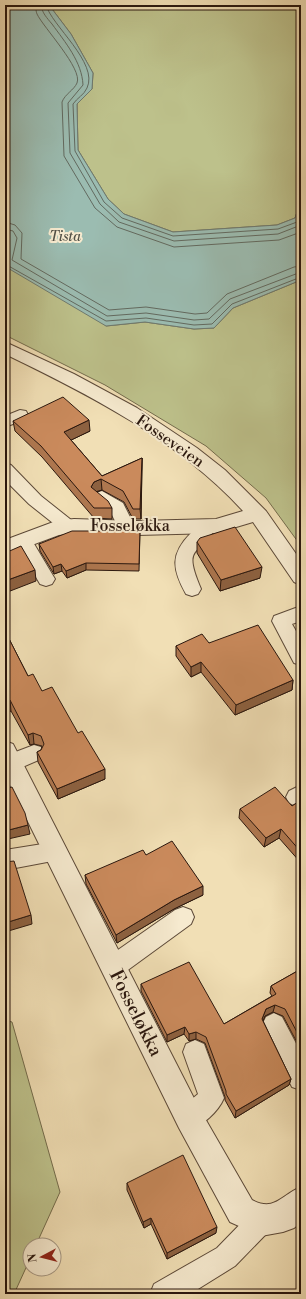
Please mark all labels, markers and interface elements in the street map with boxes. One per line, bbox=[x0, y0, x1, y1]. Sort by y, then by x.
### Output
water label: Tista bbox=[49, 228, 81, 246]
street label: Fosseveien bbox=[132, 410, 209, 472]
street label: Fosseløkka bbox=[90, 516, 171, 536]
street label: Fosseløkka bbox=[104, 965, 168, 1061]
north arrow bbox=[22, 1237, 62, 1277]
text: N bbox=[26, 1253, 41, 1263]

